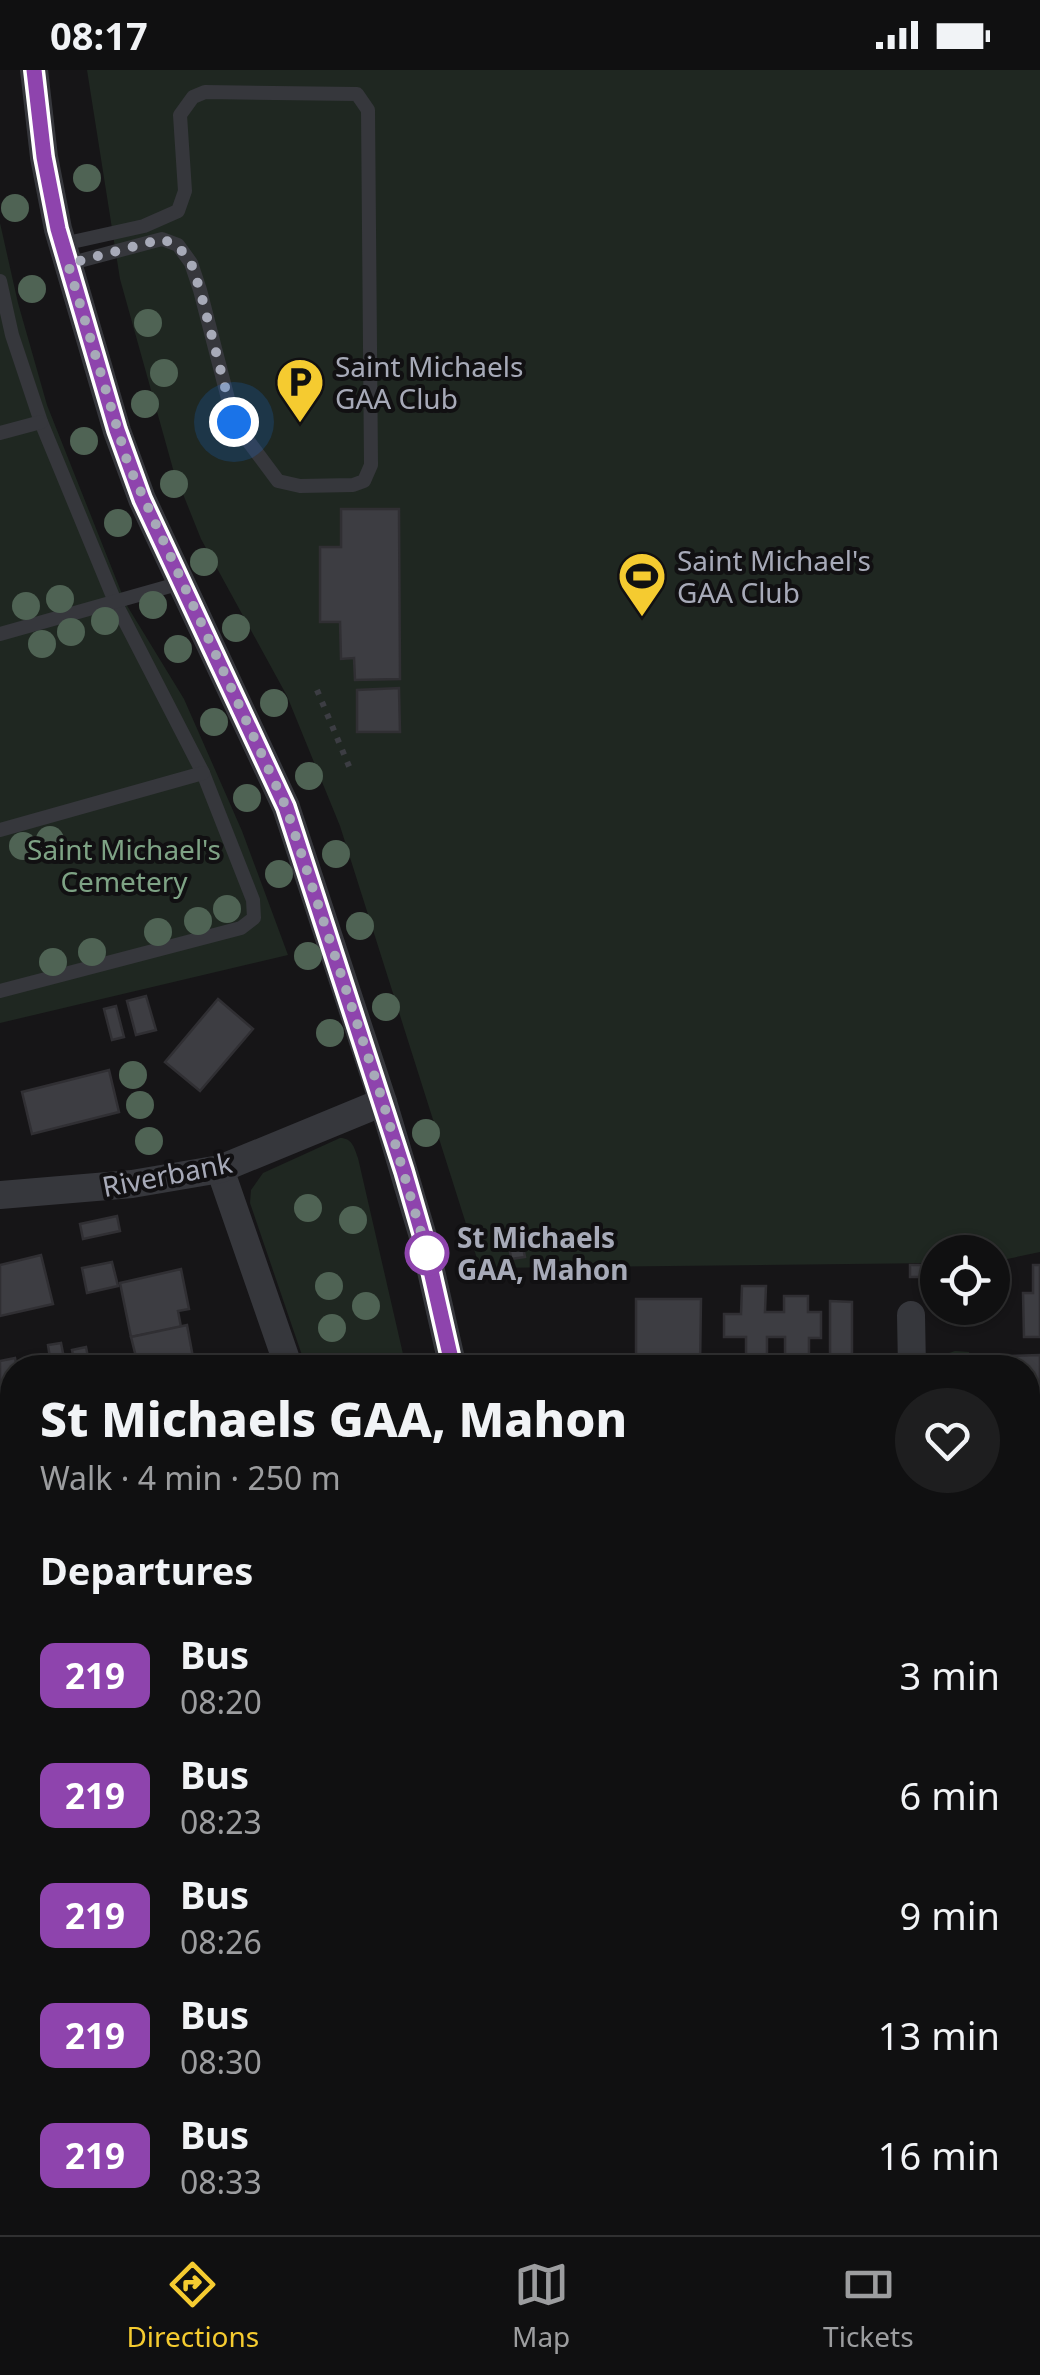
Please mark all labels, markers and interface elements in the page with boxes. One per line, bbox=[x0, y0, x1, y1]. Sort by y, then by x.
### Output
text: 08:17 bbox=[50, 9, 148, 61]
place label: Saint Michaels GAA Club bbox=[335, 347, 524, 417]
parking icon: Saint Michaels GAA Club bbox=[274, 356, 326, 424]
your location bbox=[209, 397, 259, 447]
place label: Saint Michael's GAA Club bbox=[677, 541, 871, 611]
sports icon: Saint Michael's GAA Club bbox=[616, 550, 668, 618]
park label: Saint Michael's Cemetery bbox=[27, 830, 221, 900]
street label: Riverbank bbox=[99, 1143, 235, 1205]
place label: St Michaels GAA, Mahon bbox=[457, 1218, 628, 1288]
marker: St Michaels GAA, Mahon bbox=[406, 1232, 448, 1274]
map controls bbox=[920, 1235, 1010, 1325]
button: locate bbox=[920, 1235, 1010, 1325]
text: St Michaels GAA, Mahon bbox=[40, 1386, 627, 1451]
button: heart bbox=[895, 1388, 1000, 1493]
text: Walk · 4 min · 250 m bbox=[40, 1456, 341, 1499]
text: Departures bbox=[40, 1544, 253, 1596]
text: Bus bbox=[180, 1628, 249, 1680]
text: 3 min bbox=[900, 1649, 1000, 1701]
text: 219 bbox=[65, 1652, 125, 1699]
text: 08:20 bbox=[180, 1680, 262, 1723]
text: Bus bbox=[180, 1748, 249, 1800]
text: 6 min bbox=[900, 1769, 1000, 1821]
text: 219 bbox=[65, 1772, 125, 1819]
text: 08:23 bbox=[180, 1800, 262, 1843]
text: Bus bbox=[180, 1868, 249, 1920]
text: 9 min bbox=[900, 1889, 1000, 1941]
text: 219 bbox=[65, 1892, 125, 1939]
text: 08:26 bbox=[180, 1920, 262, 1963]
text: Bus bbox=[180, 1988, 249, 2040]
text: 13 min bbox=[878, 2009, 1000, 2061]
text: 219 bbox=[65, 2012, 125, 2059]
text: 08:30 bbox=[180, 2040, 262, 2083]
text: Bus bbox=[180, 2108, 249, 2160]
text: 16 min bbox=[878, 2129, 1000, 2181]
text: 219 bbox=[65, 2132, 125, 2179]
text: 08:33 bbox=[180, 2160, 262, 2203]
tab: Directions bbox=[126, 2257, 259, 2355]
tab: Map bbox=[512, 2257, 570, 2355]
tab: Tickets bbox=[823, 2257, 914, 2355]

